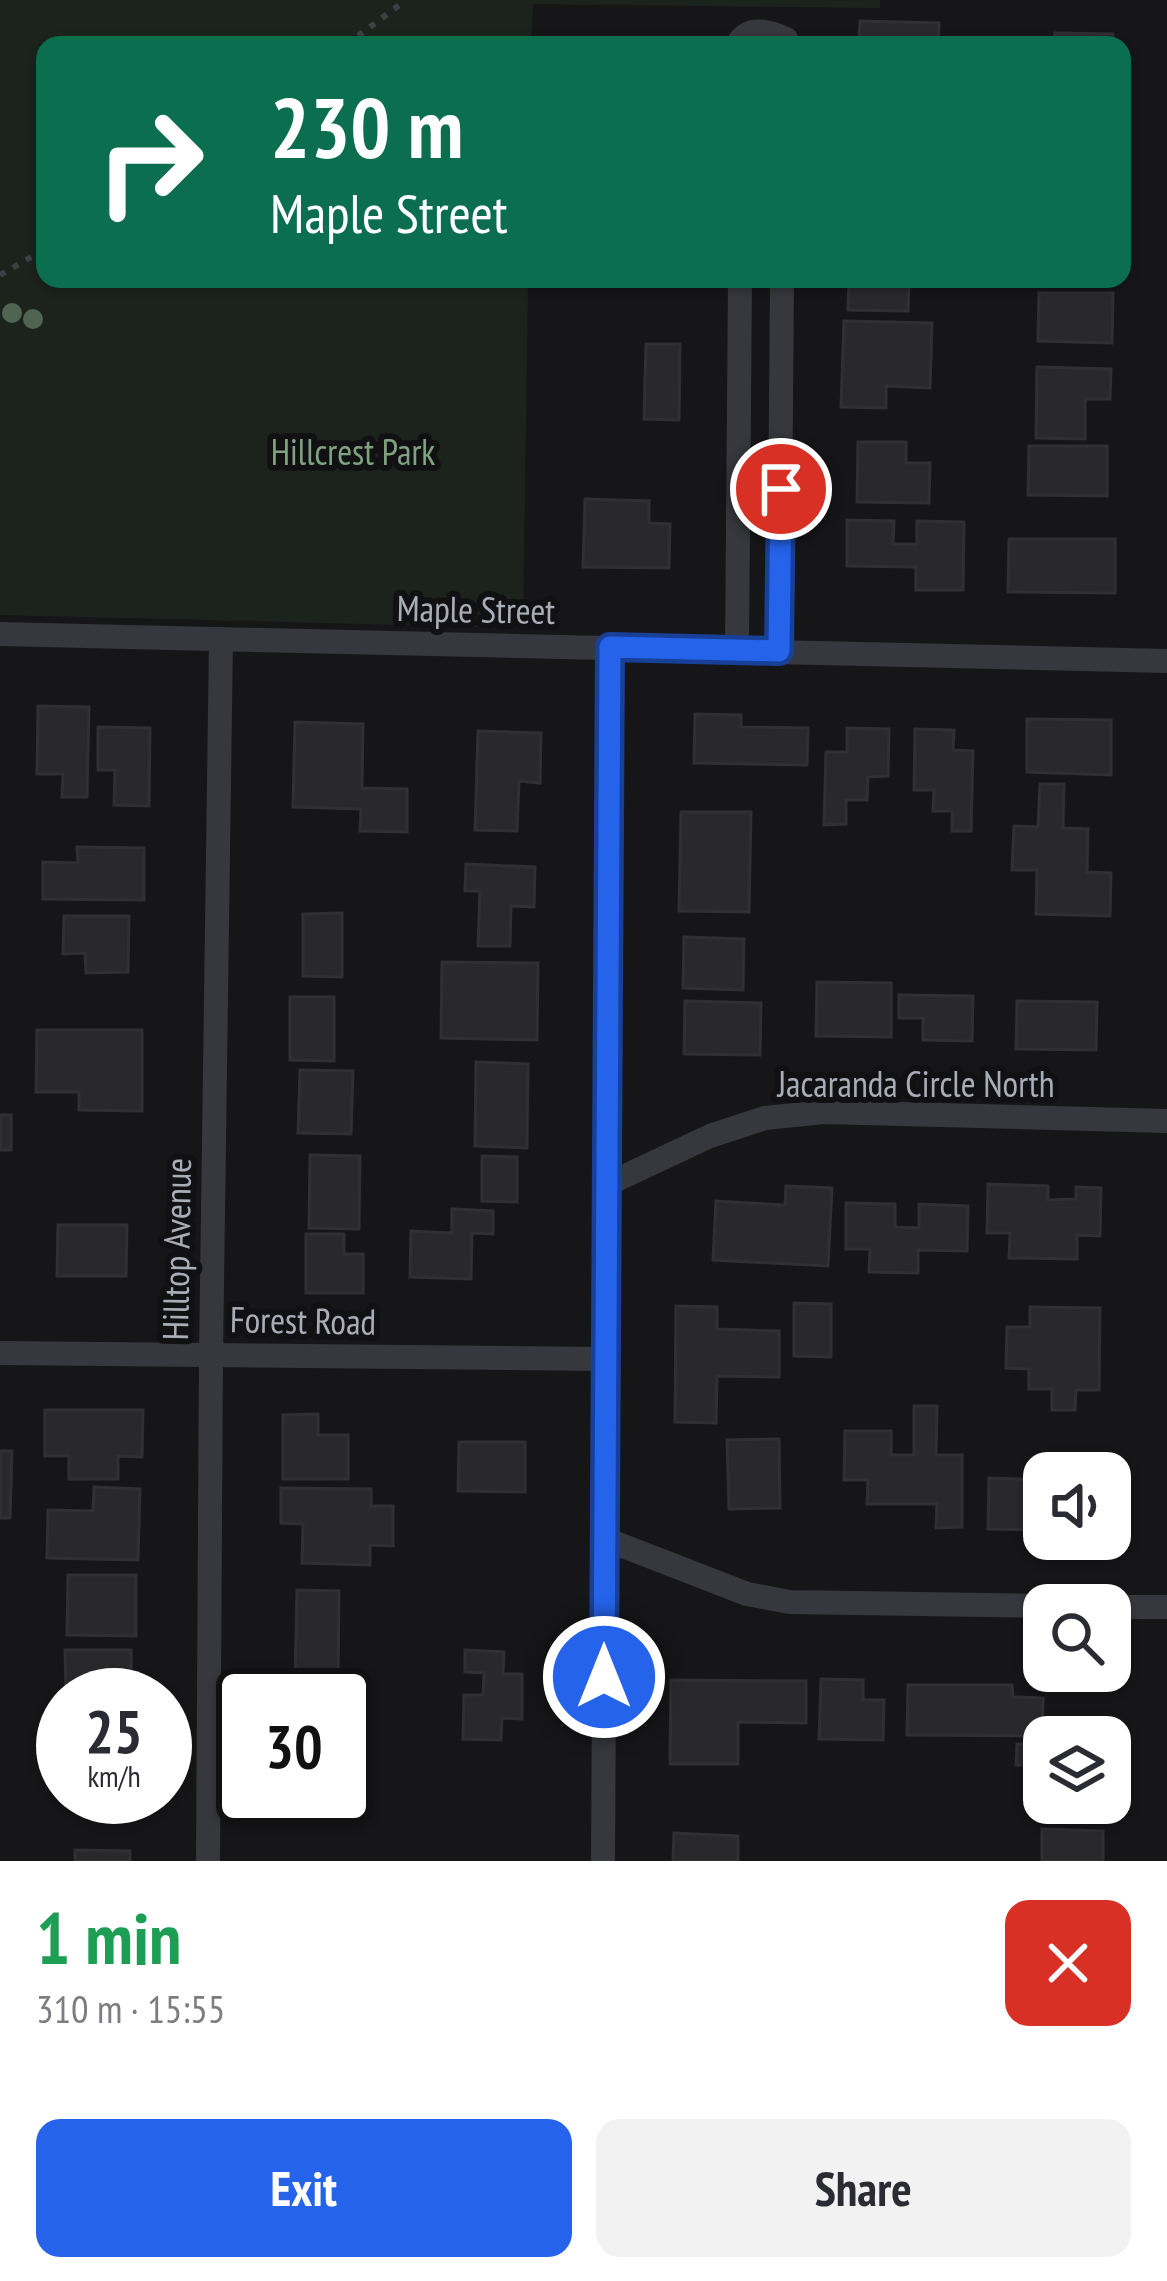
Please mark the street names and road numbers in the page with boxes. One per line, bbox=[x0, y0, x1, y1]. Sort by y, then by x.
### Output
street label: Maple Street bbox=[396, 584, 556, 634]
street label: Jacaranda Circle North bbox=[776, 1060, 1055, 1107]
street label: Hilltop Avenue bbox=[151, 1157, 201, 1341]
street label: Forest Road bbox=[229, 1295, 377, 1345]

